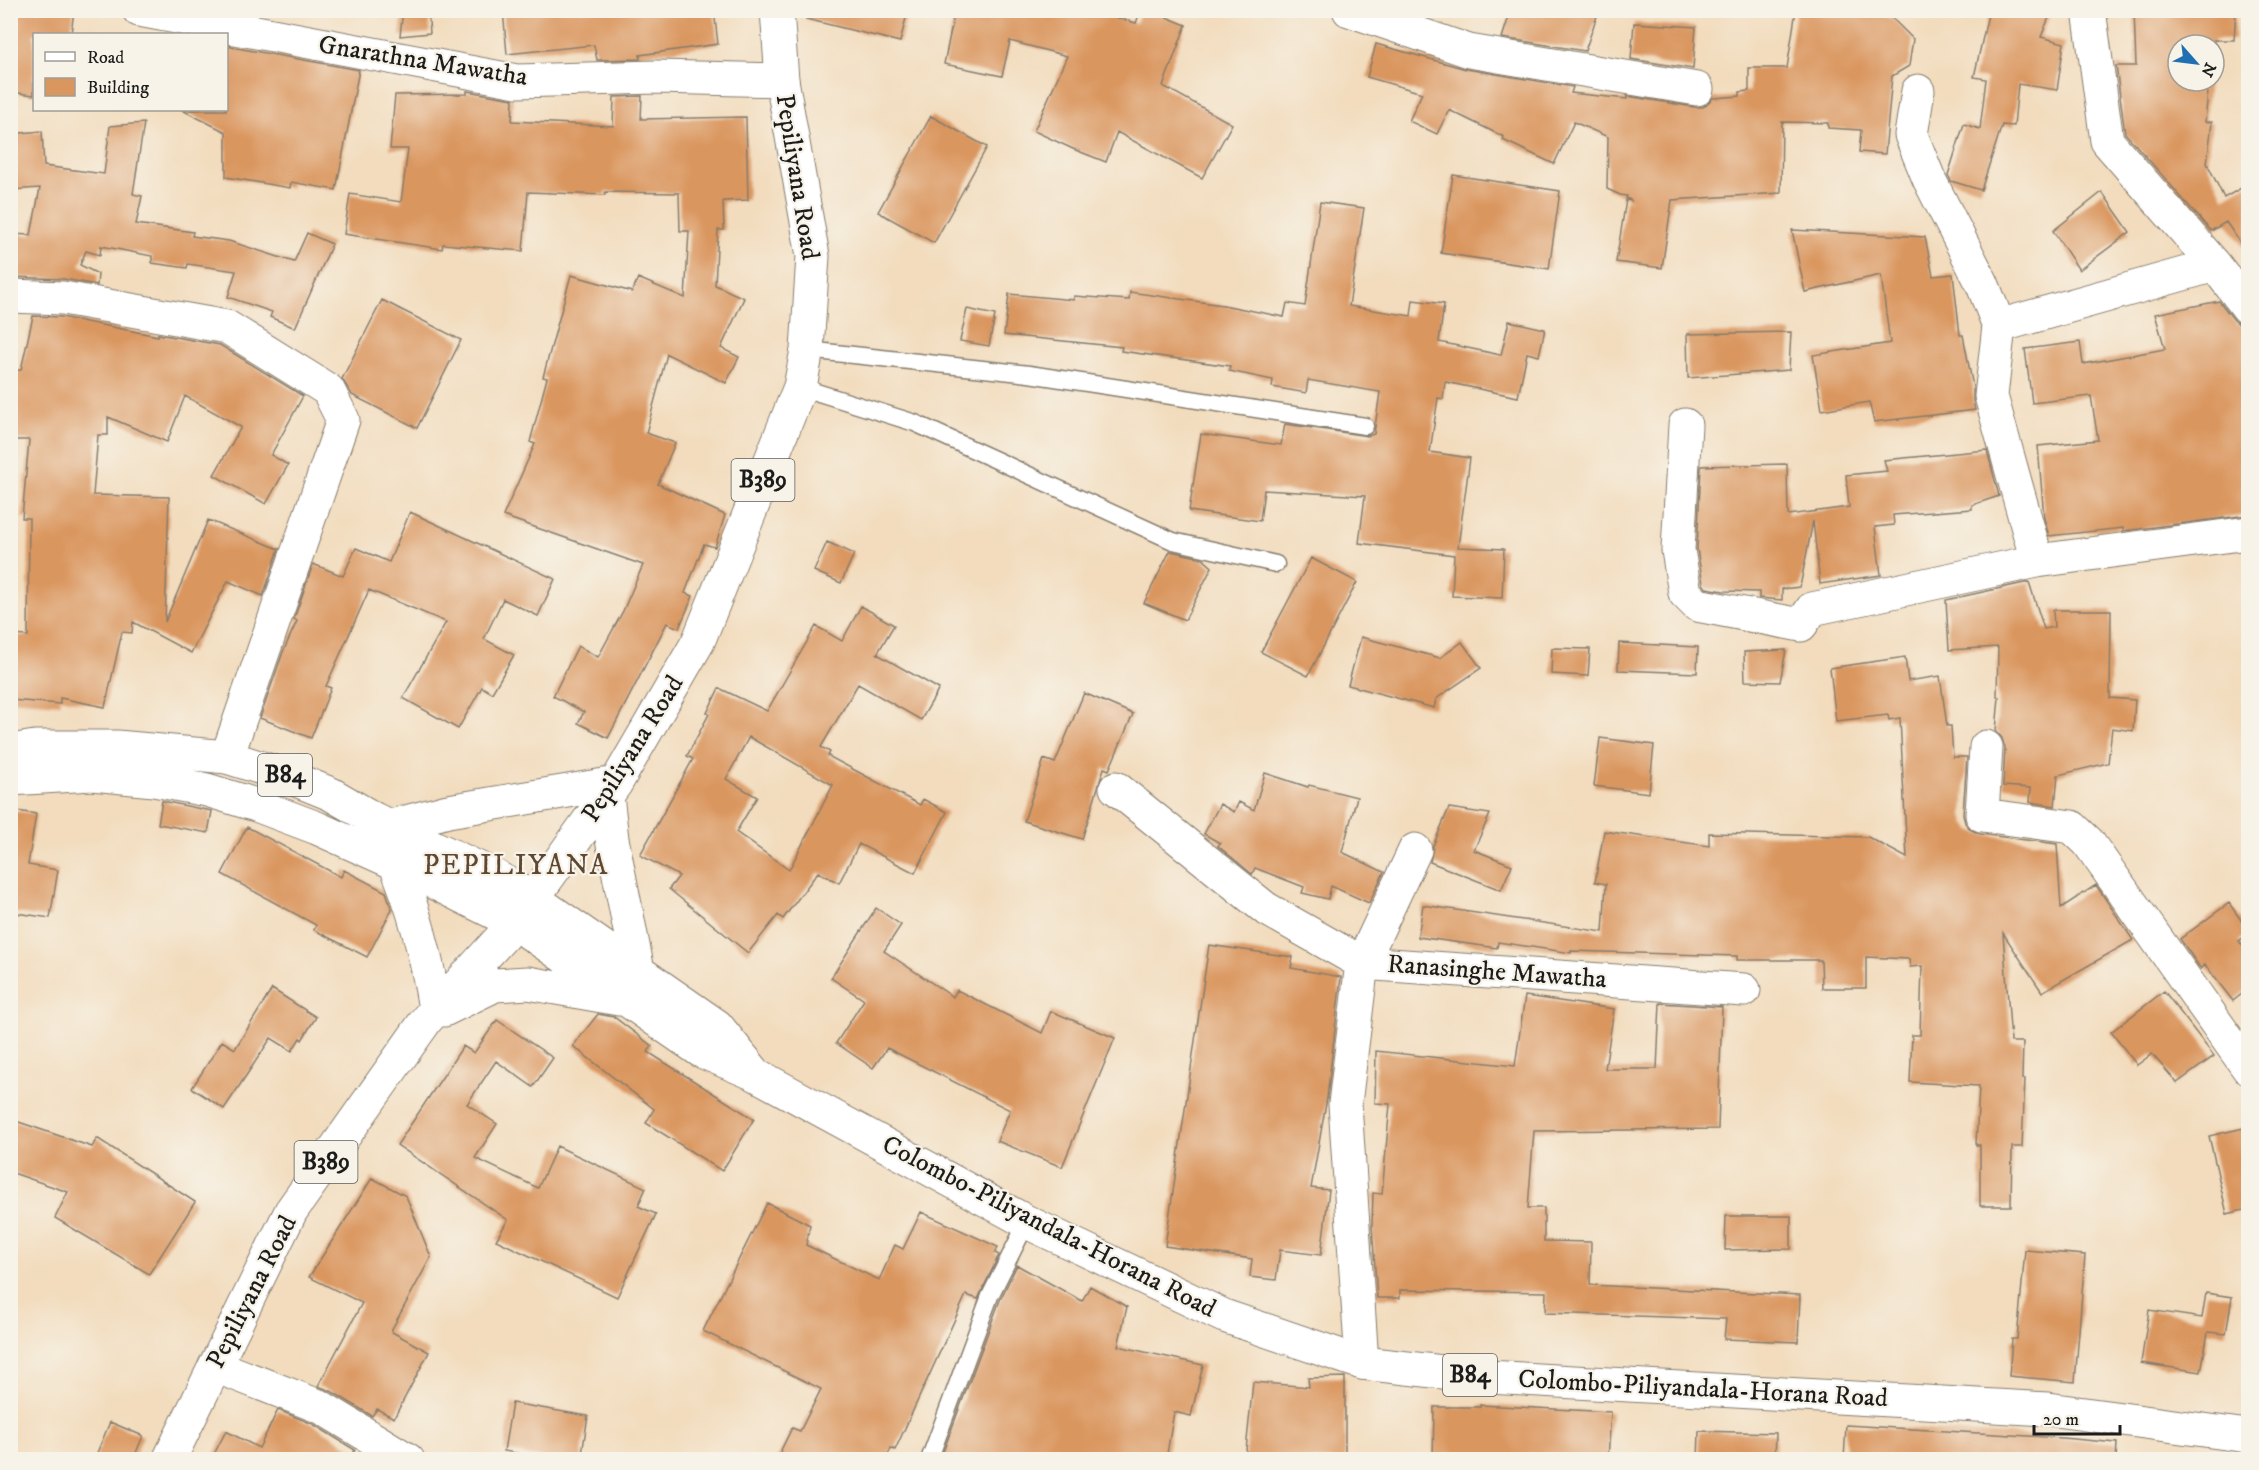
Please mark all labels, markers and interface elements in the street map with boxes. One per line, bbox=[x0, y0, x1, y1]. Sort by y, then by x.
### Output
street label: Gnarathna Mawatha bbox=[316, 28, 530, 94]
legend bbox=[33, 33, 228, 111]
north arrow bbox=[2166, 33, 2226, 93]
text: Road bbox=[87, 47, 124, 69]
text: N bbox=[2196, 59, 2220, 80]
text: Building bbox=[87, 77, 149, 99]
street label: Pepiliyana Road bbox=[768, 92, 826, 262]
road number: B389 bbox=[732, 459, 795, 501]
street label: Pepiliyana Road bbox=[575, 669, 691, 829]
road number: B84 bbox=[258, 754, 312, 796]
district label: PEPILIYANA bbox=[423, 848, 609, 883]
street label: Ranasinghe Mawatha bbox=[1386, 948, 1608, 996]
street label: Colombo-Piliyandala-Horana Road bbox=[876, 1128, 1222, 1326]
road number: B389 bbox=[294, 1141, 358, 1183]
street label: Pepiliyana Road bbox=[199, 1210, 305, 1374]
road number: B84 bbox=[1443, 1354, 1497, 1396]
street label: Colombo-Piliyandala-Horana Road bbox=[1517, 1363, 1889, 1415]
scale bar bbox=[2034, 1398, 2120, 1436]
text: 20 m bbox=[2043, 1409, 2079, 1431]

